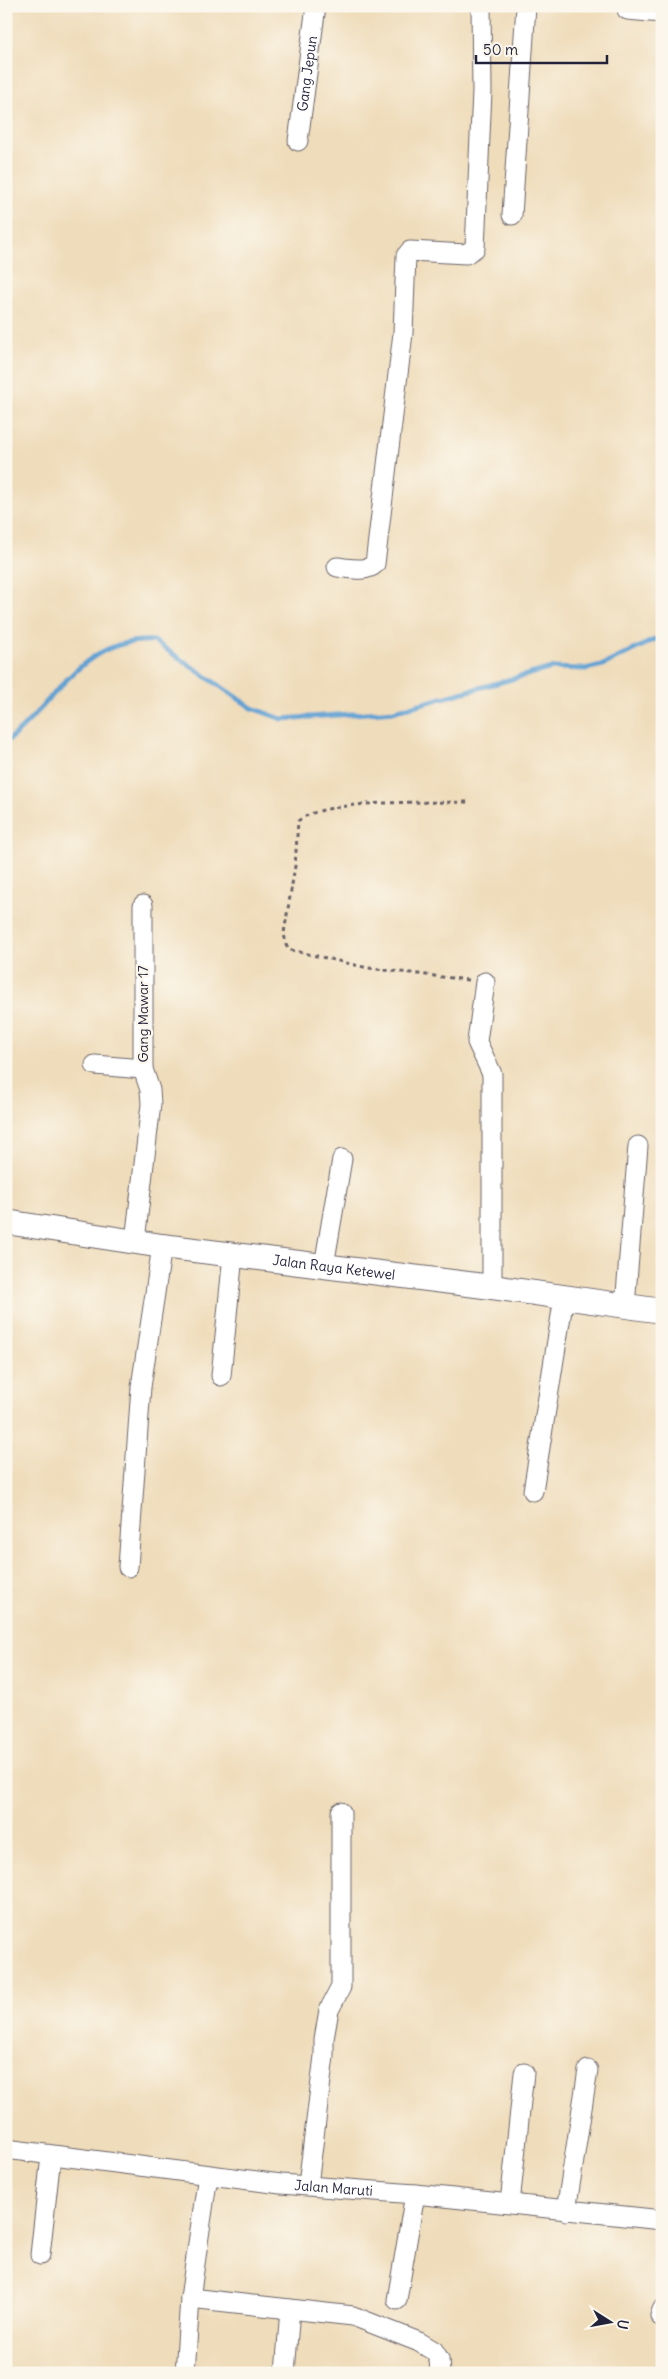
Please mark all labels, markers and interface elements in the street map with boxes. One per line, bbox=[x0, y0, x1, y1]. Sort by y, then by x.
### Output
scale bar bbox=[476, 32, 607, 64]
street label: Gang Jepun bbox=[293, 35, 321, 113]
text: 50 m bbox=[483, 40, 518, 59]
street label: Gang Mawar 17 bbox=[134, 965, 152, 1063]
street label: Jalan Raya Ketewel bbox=[271, 1251, 396, 1284]
street label: Jalan Maruti bbox=[294, 2176, 374, 2200]
north arrow bbox=[586, 2296, 636, 2346]
text: U bbox=[613, 2318, 633, 2331]

